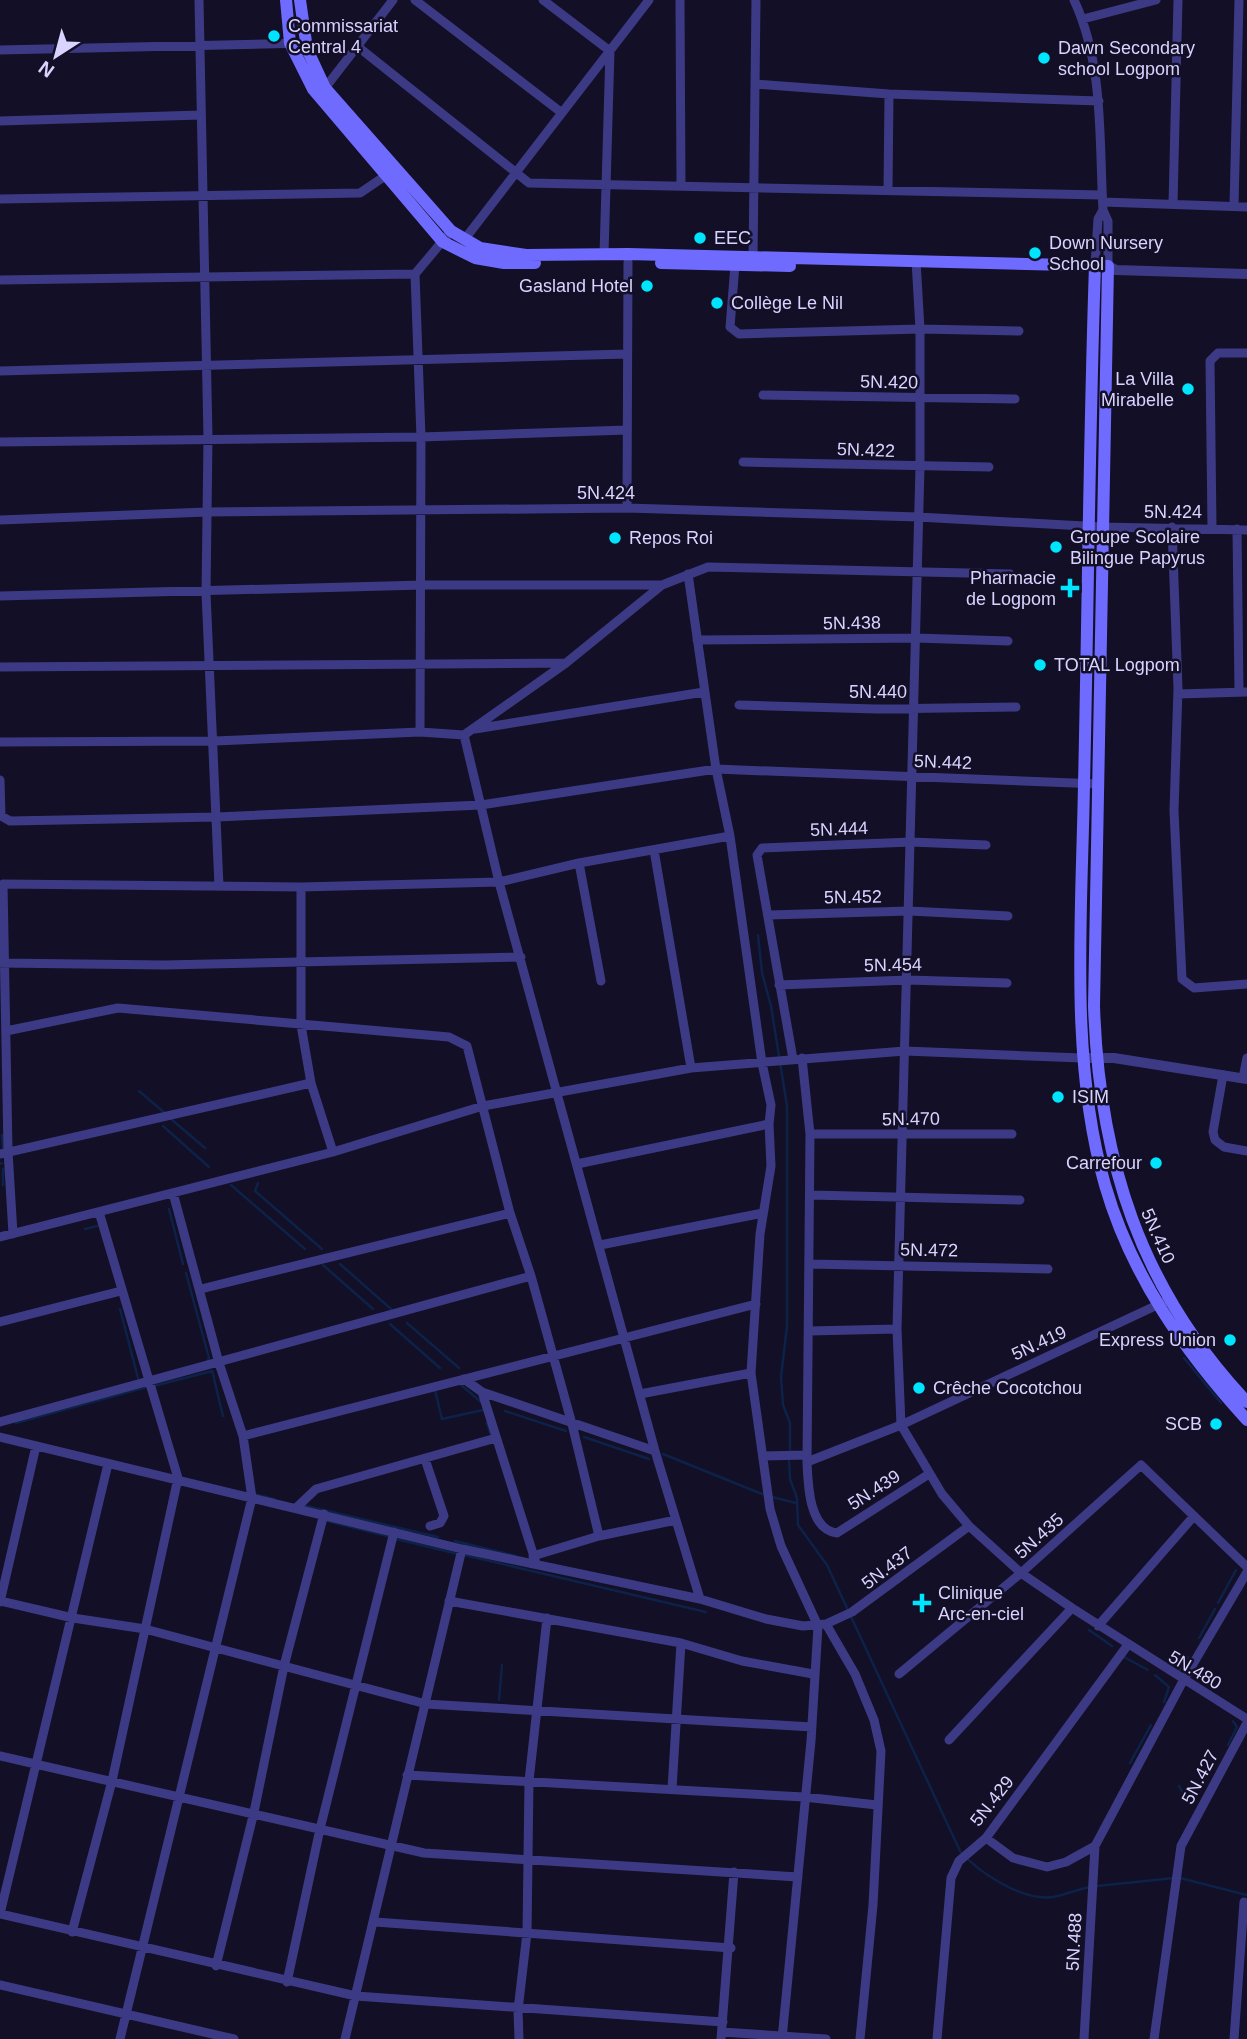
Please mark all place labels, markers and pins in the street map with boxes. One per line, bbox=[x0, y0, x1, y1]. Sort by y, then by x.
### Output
place label: Commissariat Central 4 bbox=[288, 16, 398, 57]
marker: Commissariat Central 4 bbox=[266, 28, 282, 44]
place label: Dawn Secondary school Logpom bbox=[1058, 38, 1195, 79]
marker: Dawn Secondary school Logpom bbox=[1036, 50, 1052, 66]
place label: EEC bbox=[714, 228, 751, 248]
marker: EEC bbox=[692, 230, 708, 246]
place label: Down Nursery School bbox=[1049, 233, 1163, 274]
marker: Down Nursery School bbox=[1027, 245, 1043, 261]
place label: Gasland Hotel bbox=[519, 276, 633, 296]
marker: Gasland Hotel bbox=[639, 278, 655, 294]
place label: Collège Le Nil bbox=[731, 293, 843, 313]
marker: Collège Le Nil bbox=[709, 295, 725, 311]
place label: La Villa Mirabelle bbox=[1101, 369, 1175, 410]
marker: La Villa Mirabelle bbox=[1180, 381, 1196, 397]
place label: Groupe Scolaire Bilingue Papyrus bbox=[1070, 527, 1205, 568]
place label: Repos Roi bbox=[629, 528, 713, 548]
marker: Repos Roi bbox=[607, 530, 623, 546]
marker: Groupe Scolaire Bilingue Papyrus bbox=[1048, 539, 1064, 555]
place label: Pharmacie de Logpom bbox=[966, 568, 1056, 609]
marker: Pharmacie de Logpom bbox=[1062, 580, 1078, 596]
place label: TOTAL Logpom bbox=[1054, 655, 1180, 675]
marker: TOTAL Logpom bbox=[1032, 657, 1048, 673]
place label: ISIM bbox=[1072, 1087, 1109, 1107]
marker: ISIM bbox=[1050, 1089, 1066, 1105]
place label: Carrefour bbox=[1066, 1153, 1142, 1173]
marker: Carrefour bbox=[1148, 1155, 1164, 1171]
place label: Express Union bbox=[1099, 1330, 1216, 1350]
marker: Express Union bbox=[1222, 1332, 1238, 1348]
place label: Crêche Cocotchou bbox=[933, 1378, 1082, 1398]
marker: Crêche Cocotchou bbox=[911, 1380, 927, 1396]
place label: SCB bbox=[1165, 1414, 1202, 1434]
marker: SCB bbox=[1208, 1416, 1224, 1432]
place label: Clinique Arc-en-ciel bbox=[938, 1583, 1024, 1624]
marker: Clinique Arc-en-ciel bbox=[912, 1593, 932, 1613]

